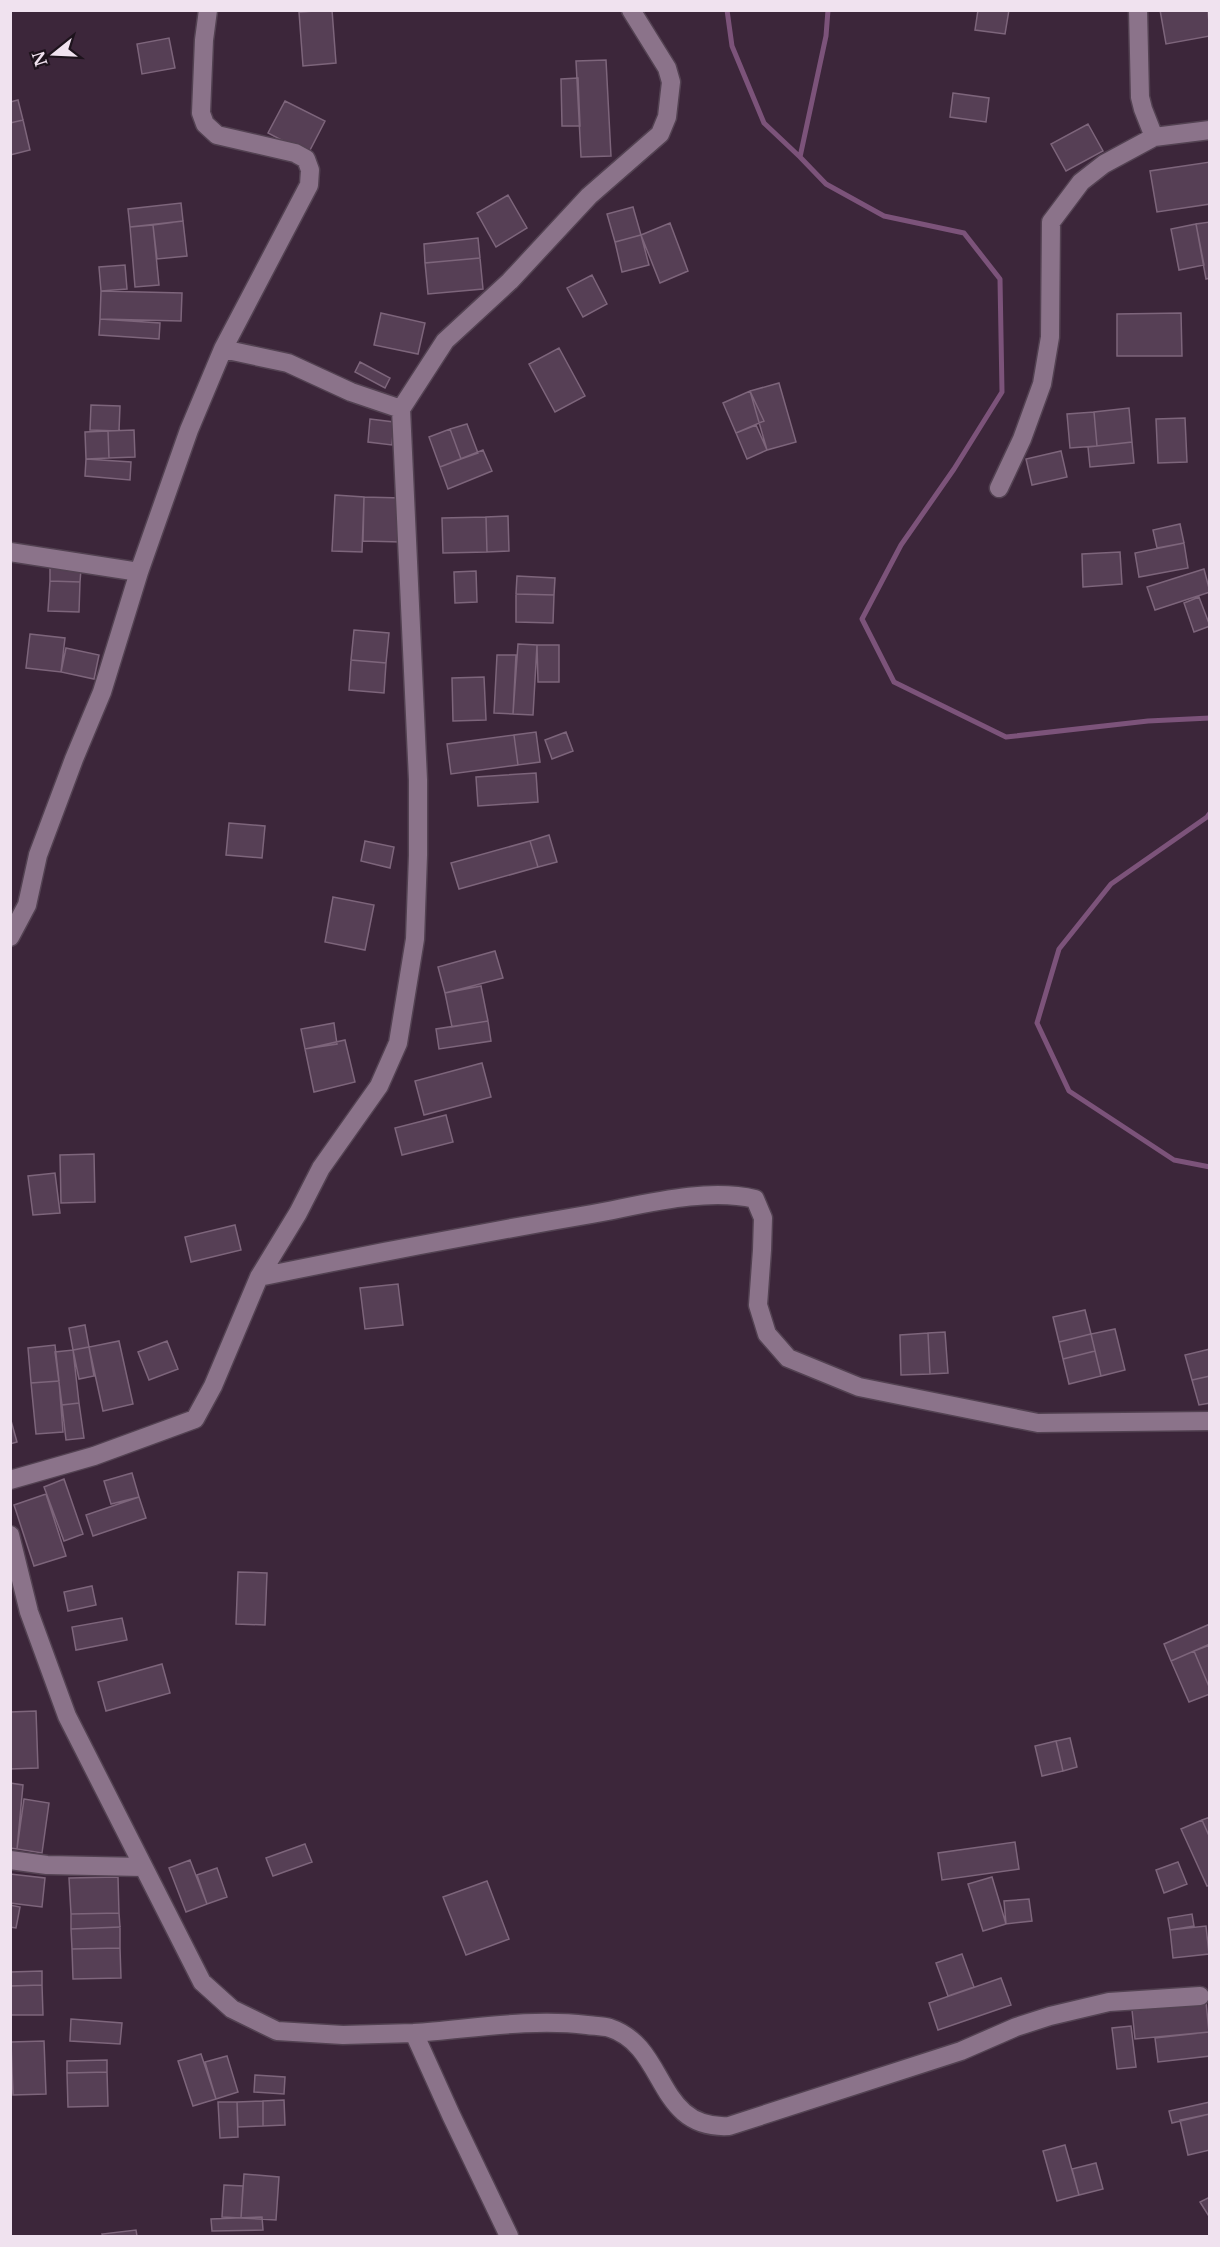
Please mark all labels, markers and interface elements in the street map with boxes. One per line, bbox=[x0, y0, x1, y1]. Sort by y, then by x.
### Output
north arrow bbox=[24, 24, 84, 84]
text: N bbox=[28, 48, 52, 69]

